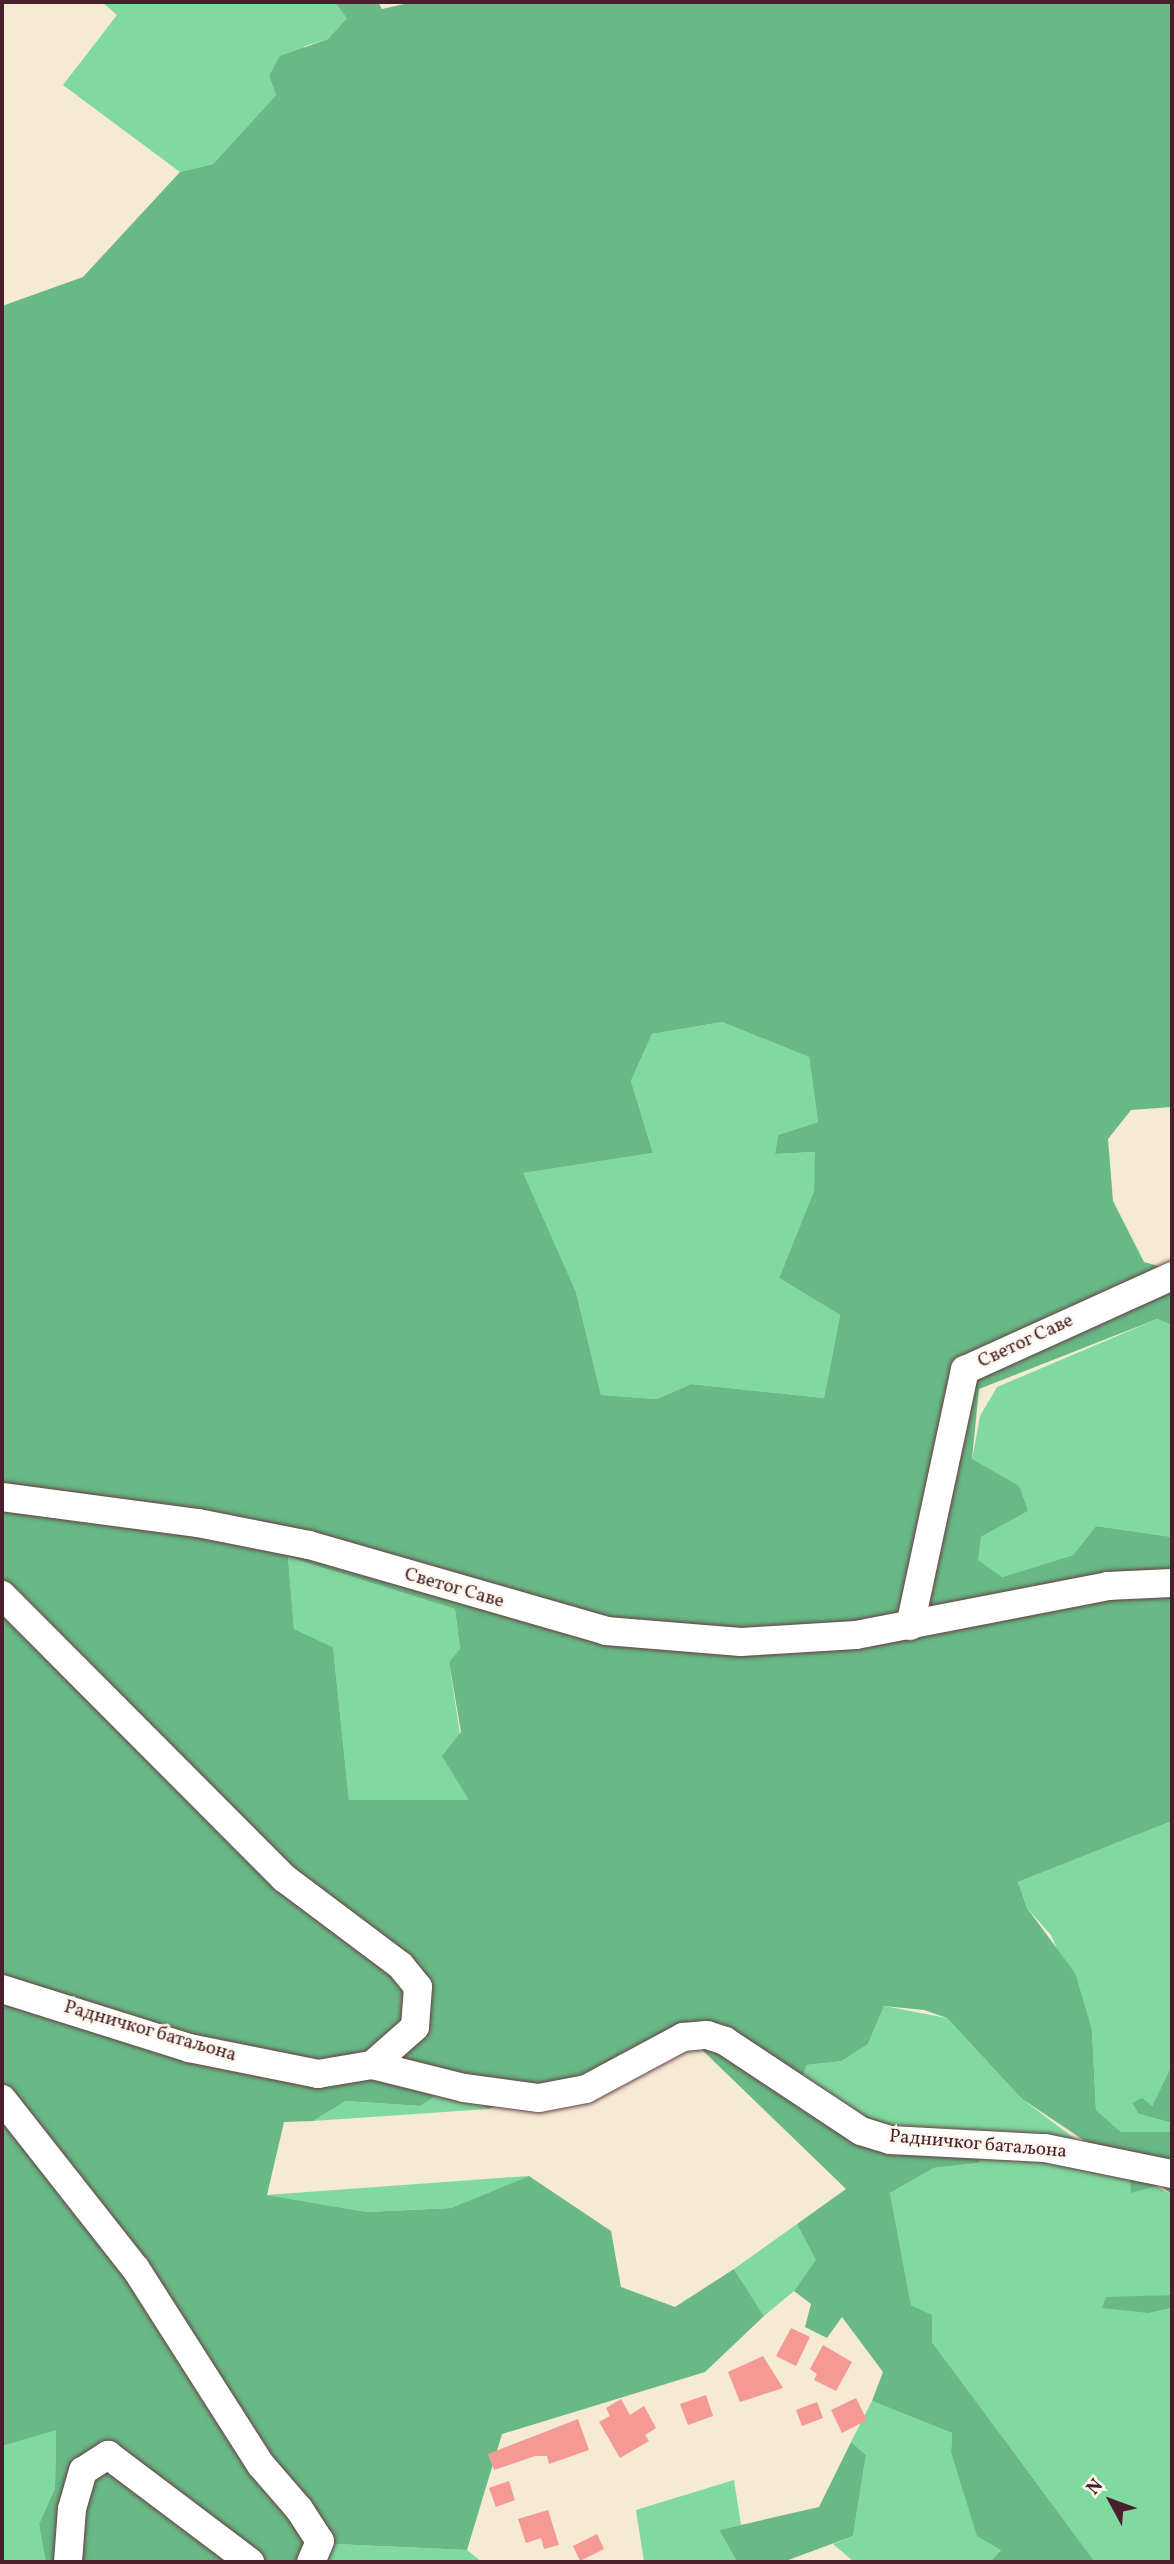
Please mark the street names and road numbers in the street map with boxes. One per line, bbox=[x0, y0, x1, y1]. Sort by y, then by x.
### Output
street label: Светог Саве bbox=[974, 1310, 1078, 1374]
street label: Светог Саве bbox=[401, 1564, 507, 1614]
street label: Радничког батаљона bbox=[61, 1996, 239, 2068]
street label: Радничког батаљона bbox=[888, 2126, 1068, 2164]

